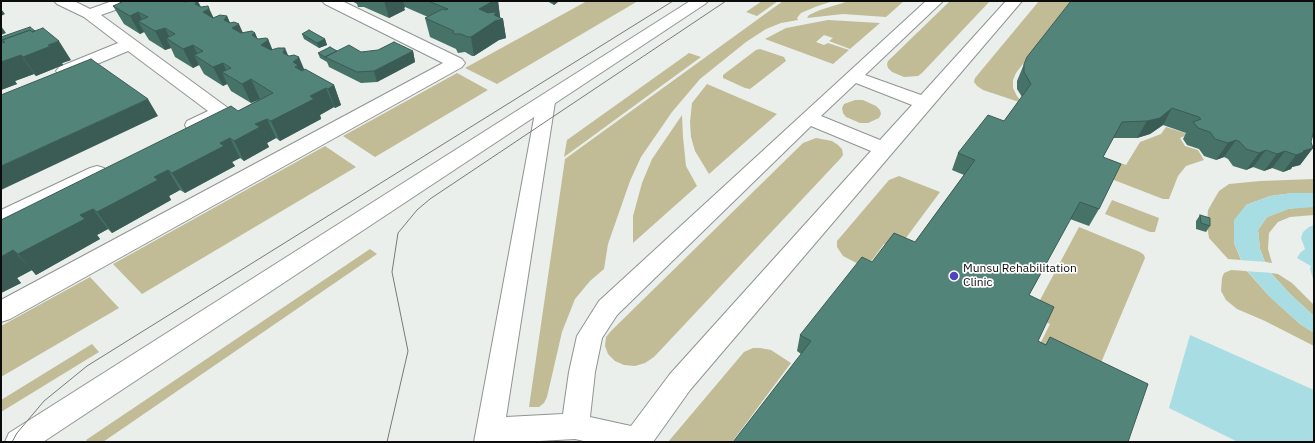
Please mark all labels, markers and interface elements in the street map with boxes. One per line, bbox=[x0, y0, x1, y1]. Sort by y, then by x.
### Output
place label: Munsu Rehabilitation Clinic bbox=[963, 262, 1077, 290]
marker: Munsu Rehabilitation Clinic bbox=[948, 270, 960, 282]

